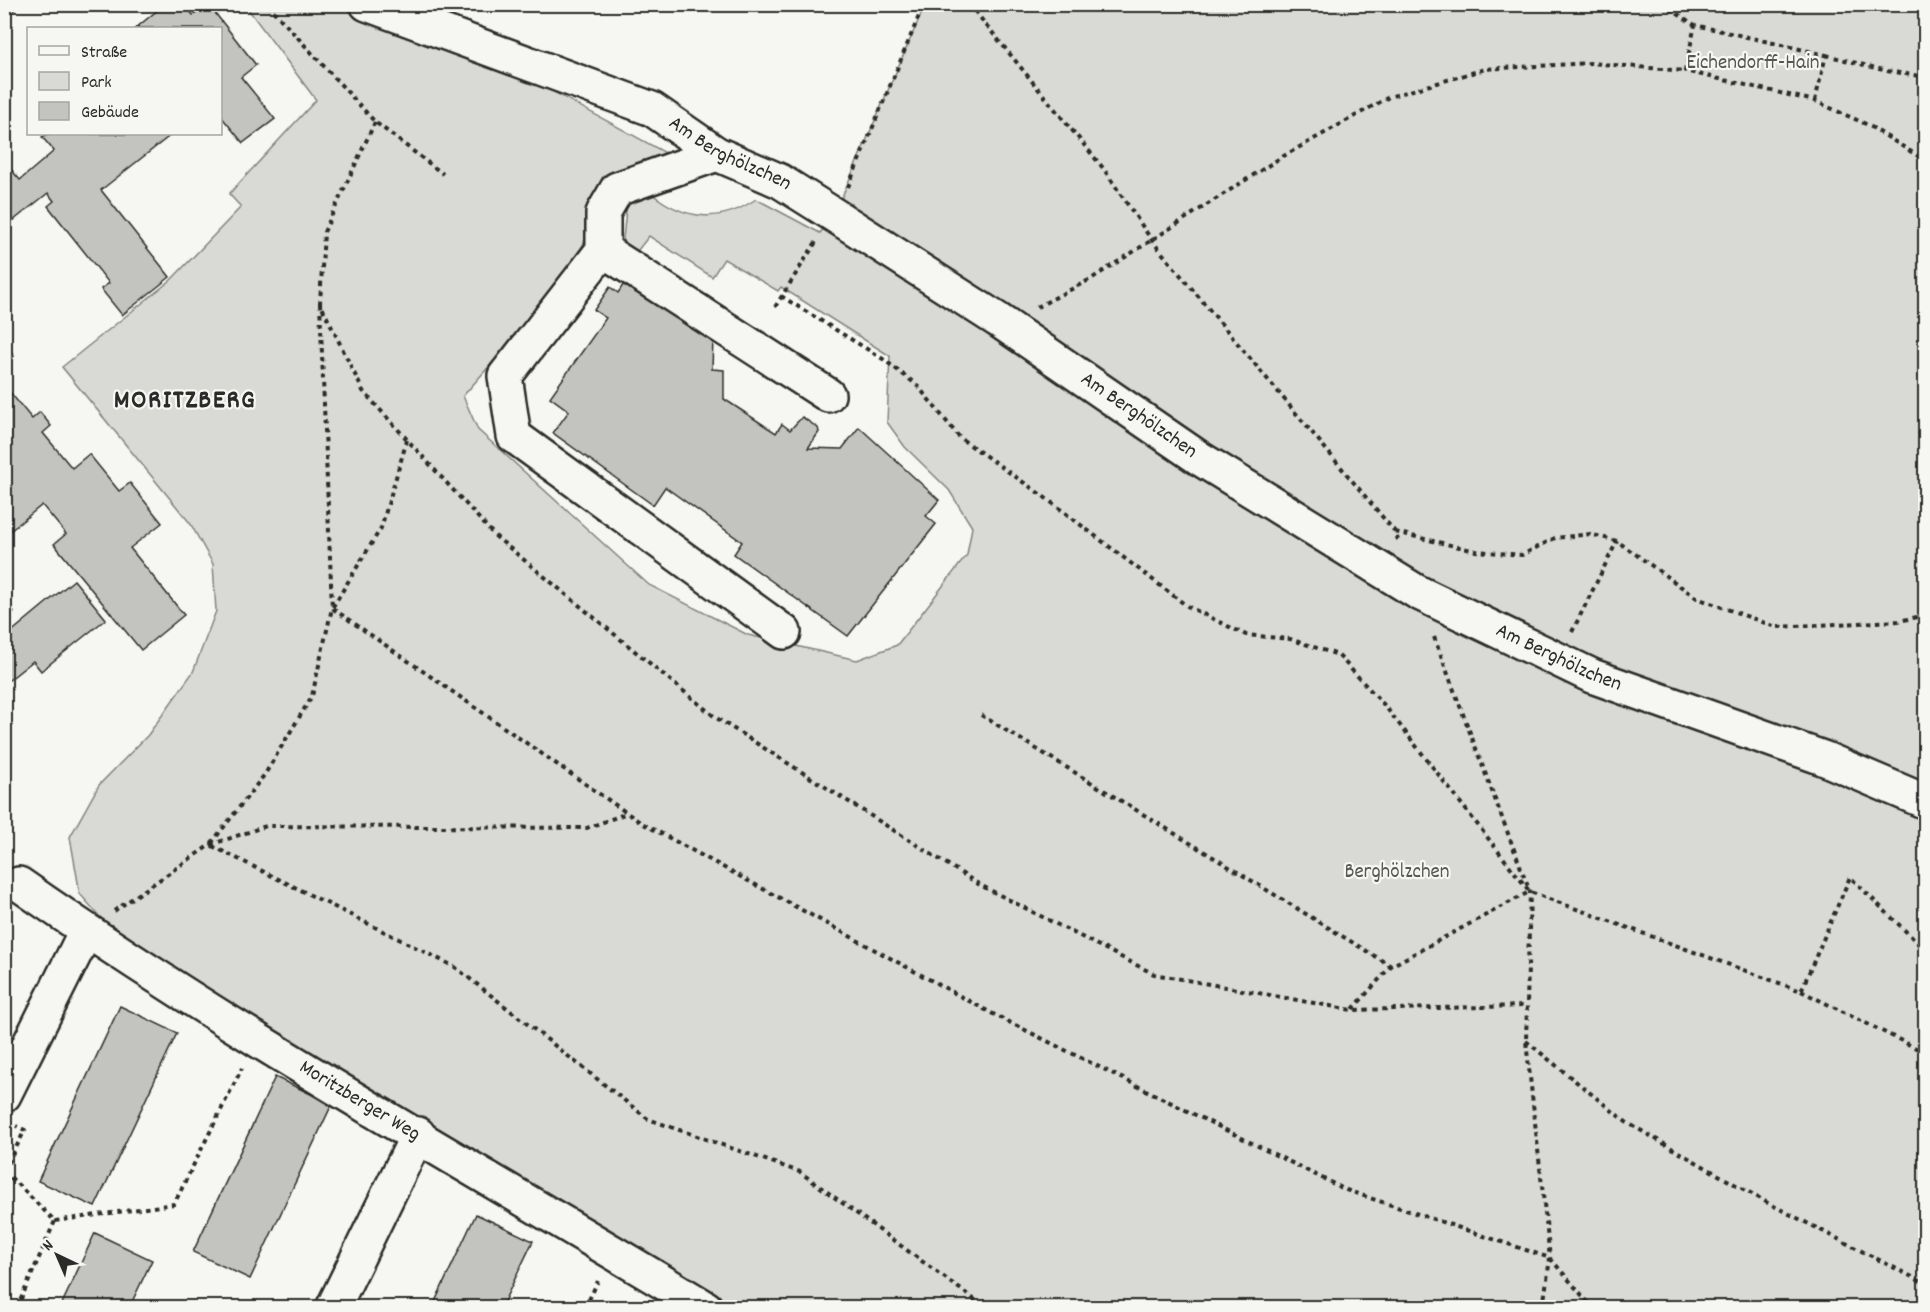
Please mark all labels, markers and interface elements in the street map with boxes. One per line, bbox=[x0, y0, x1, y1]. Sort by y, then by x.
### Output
legend bbox=[27, 27, 222, 135]
text: Straße bbox=[81, 41, 127, 66]
park label: Eichendorff-Hain bbox=[1687, 49, 1819, 79]
text: Park bbox=[81, 71, 112, 96]
text: Gebäude bbox=[81, 101, 139, 126]
street label: Am Berghölzchen bbox=[662, 109, 797, 199]
street label: Am Berghölzchen bbox=[1074, 365, 1203, 467]
district label: MORITZBERG bbox=[114, 382, 256, 421]
street label: Am Berghölzchen bbox=[1490, 617, 1626, 700]
park label: Berghölzchen bbox=[1344, 858, 1450, 888]
street label: Moritzberger Weg bbox=[293, 1054, 426, 1150]
north arrow bbox=[27, 1225, 87, 1285]
text: N bbox=[37, 1235, 59, 1257]

